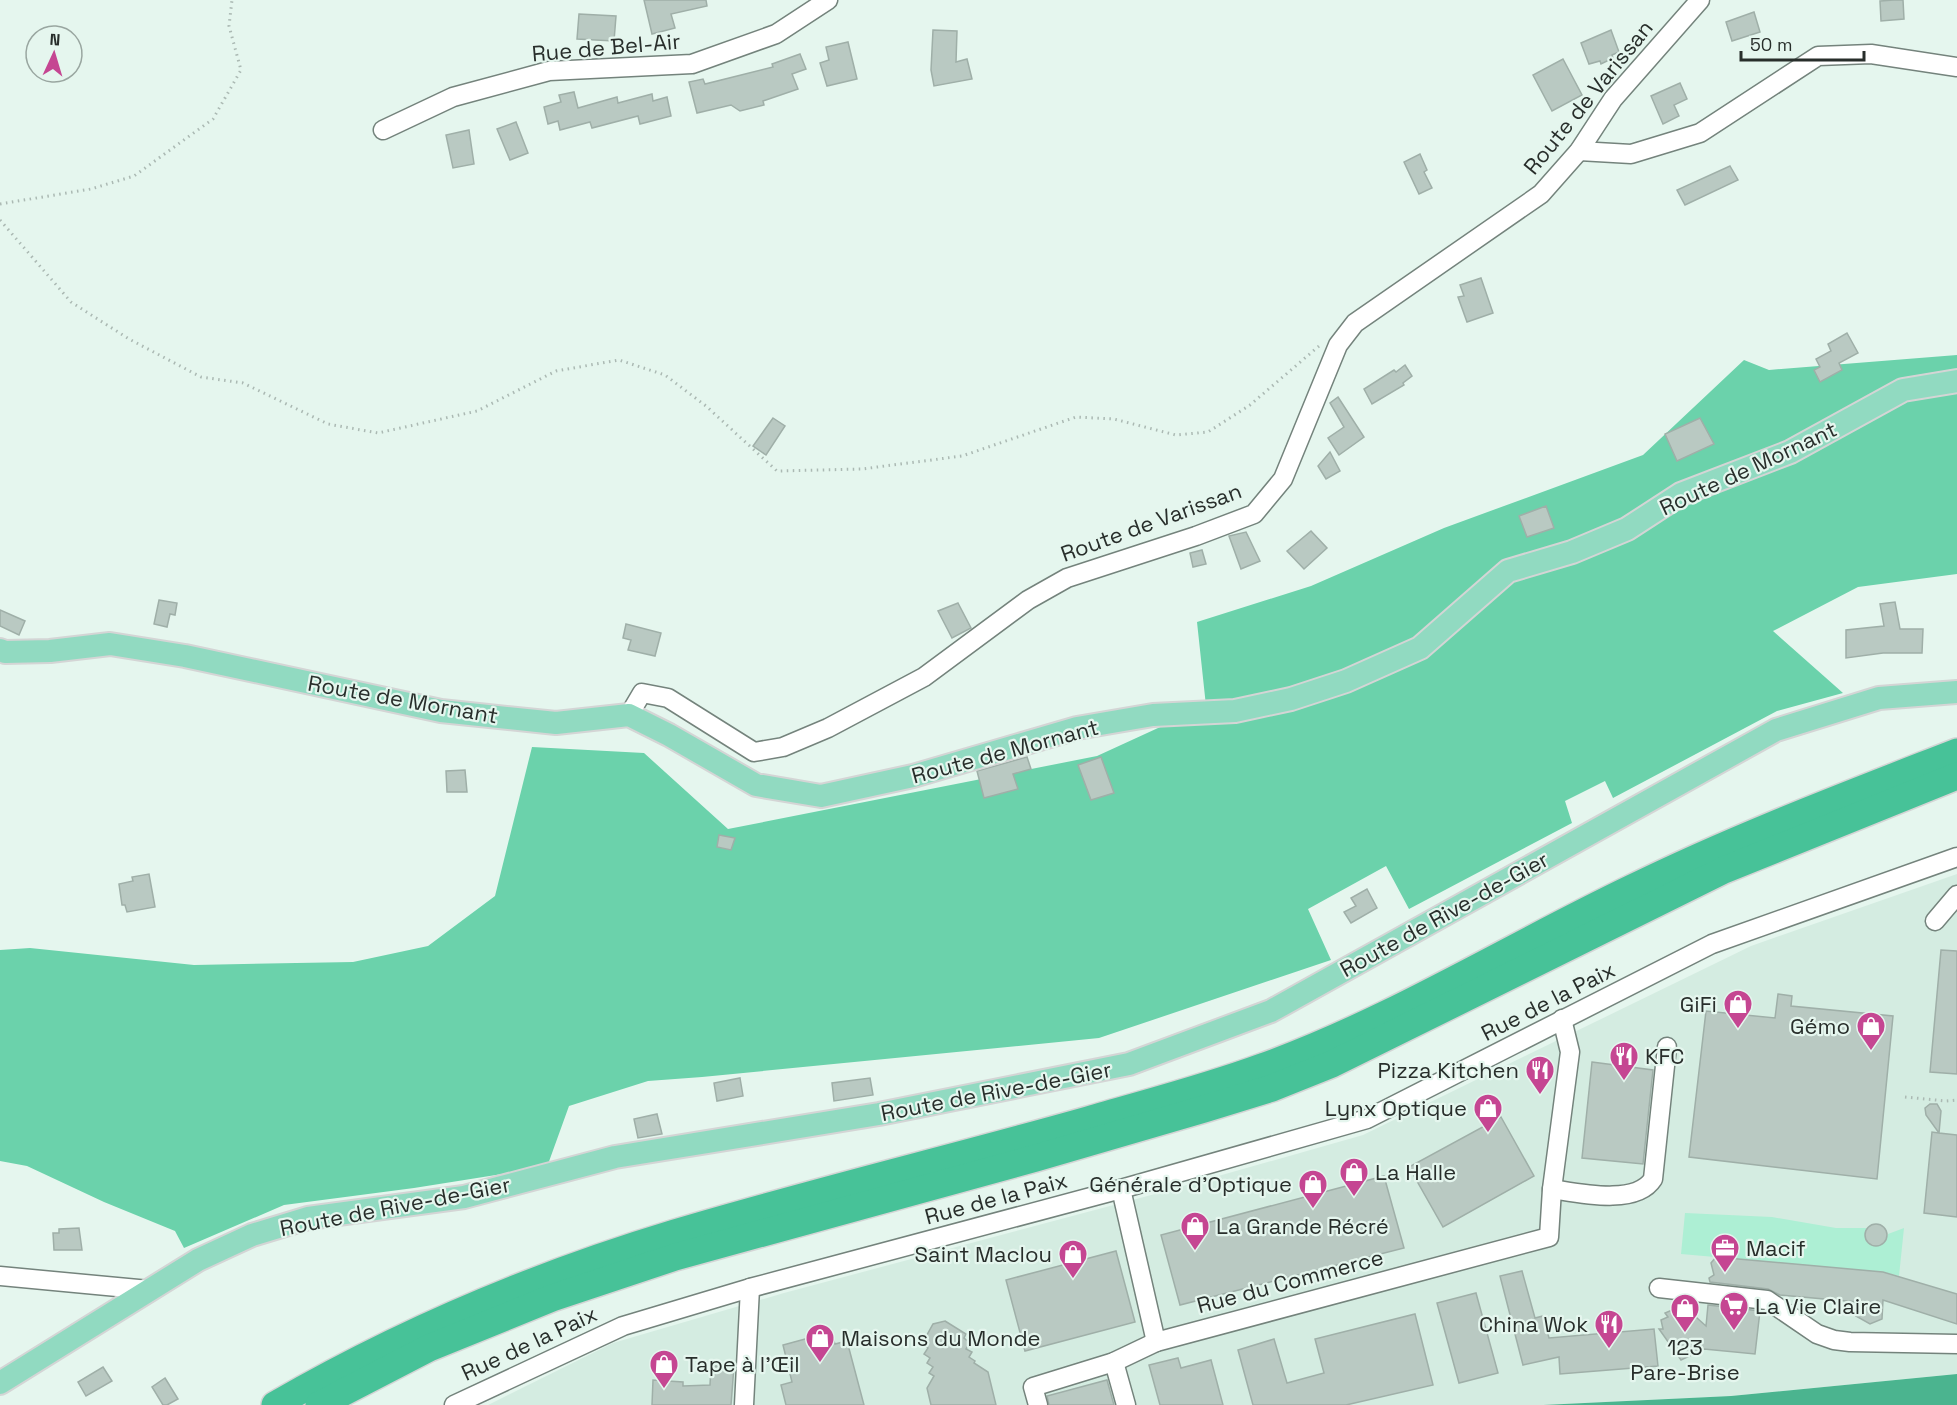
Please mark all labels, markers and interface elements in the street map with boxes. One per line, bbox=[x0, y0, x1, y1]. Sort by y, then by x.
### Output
street label: Route de Varissan bbox=[1517, 14, 1659, 180]
north arrow bbox=[24, 24, 84, 84]
scale bar bbox=[1741, 24, 1864, 62]
street label: Rue de Bel-Air bbox=[531, 27, 681, 67]
text: N bbox=[49, 29, 61, 50]
text: 50 m bbox=[1750, 33, 1792, 56]
street label: Route de Mornant bbox=[1655, 415, 1841, 521]
street label: Route de Varissan bbox=[1057, 476, 1245, 568]
street label: Route de Mornant bbox=[306, 668, 500, 730]
street label: Route de Mornant bbox=[908, 713, 1102, 789]
street label: Route de Rive-de-Gier bbox=[1335, 845, 1553, 983]
street label: Rue de la Paix bbox=[1476, 955, 1620, 1047]
shop icon: GiFi bbox=[1722, 988, 1754, 1030]
place label: GiFi bbox=[1680, 990, 1717, 1018]
shop icon: Gémo bbox=[1855, 1010, 1887, 1052]
place label: Gémo bbox=[1790, 1012, 1850, 1040]
restaurant icon: KFC bbox=[1608, 1040, 1640, 1082]
place label: KFC bbox=[1645, 1042, 1684, 1070]
restaurant icon: Pizza Kitchen bbox=[1524, 1054, 1556, 1096]
street label: Route de Rive-de-Gier bbox=[878, 1055, 1114, 1127]
place label: Pizza Kitchen bbox=[1378, 1056, 1519, 1084]
shop icon: Lynx Optique bbox=[1472, 1092, 1504, 1134]
place label: Lynx Optique bbox=[1325, 1094, 1467, 1122]
shop icon: La Halle bbox=[1338, 1156, 1370, 1198]
place label: La Halle bbox=[1375, 1158, 1456, 1186]
street label: Rue de la Paix bbox=[922, 1166, 1070, 1230]
shop icon: Générale d'Optique bbox=[1297, 1168, 1329, 1210]
street label: Route de Rive-de-Gier bbox=[277, 1170, 513, 1242]
place label: Générale d'Optique bbox=[1089, 1170, 1292, 1198]
shop icon: La Grande Récré bbox=[1179, 1210, 1211, 1252]
place label: La Grande Récré bbox=[1216, 1212, 1389, 1240]
office icon: Macif bbox=[1709, 1232, 1741, 1274]
place label: Macif bbox=[1746, 1234, 1806, 1262]
shop icon: Saint Maclou bbox=[1057, 1238, 1089, 1280]
place label: Saint Maclou bbox=[915, 1240, 1052, 1268]
street label: Rue du Commerce bbox=[1194, 1243, 1386, 1319]
supermarket icon: La Vie Claire bbox=[1718, 1290, 1750, 1332]
shop icon: 123 Pare-Brise bbox=[1669, 1292, 1701, 1334]
place label: La Vie Claire bbox=[1755, 1292, 1881, 1320]
street label: Rue de la Paix bbox=[457, 1299, 601, 1387]
restaurant icon: China Wok bbox=[1593, 1308, 1625, 1350]
place label: China Wok bbox=[1479, 1310, 1588, 1338]
shop icon: Maisons du Monde bbox=[804, 1322, 836, 1364]
place label: Maisons du Monde bbox=[841, 1324, 1041, 1352]
place label: 123 Pare-Brise bbox=[1630, 1333, 1740, 1386]
shop icon: Tape à l'Œil bbox=[648, 1348, 680, 1390]
place label: Tape à l'Œil bbox=[685, 1350, 800, 1378]

